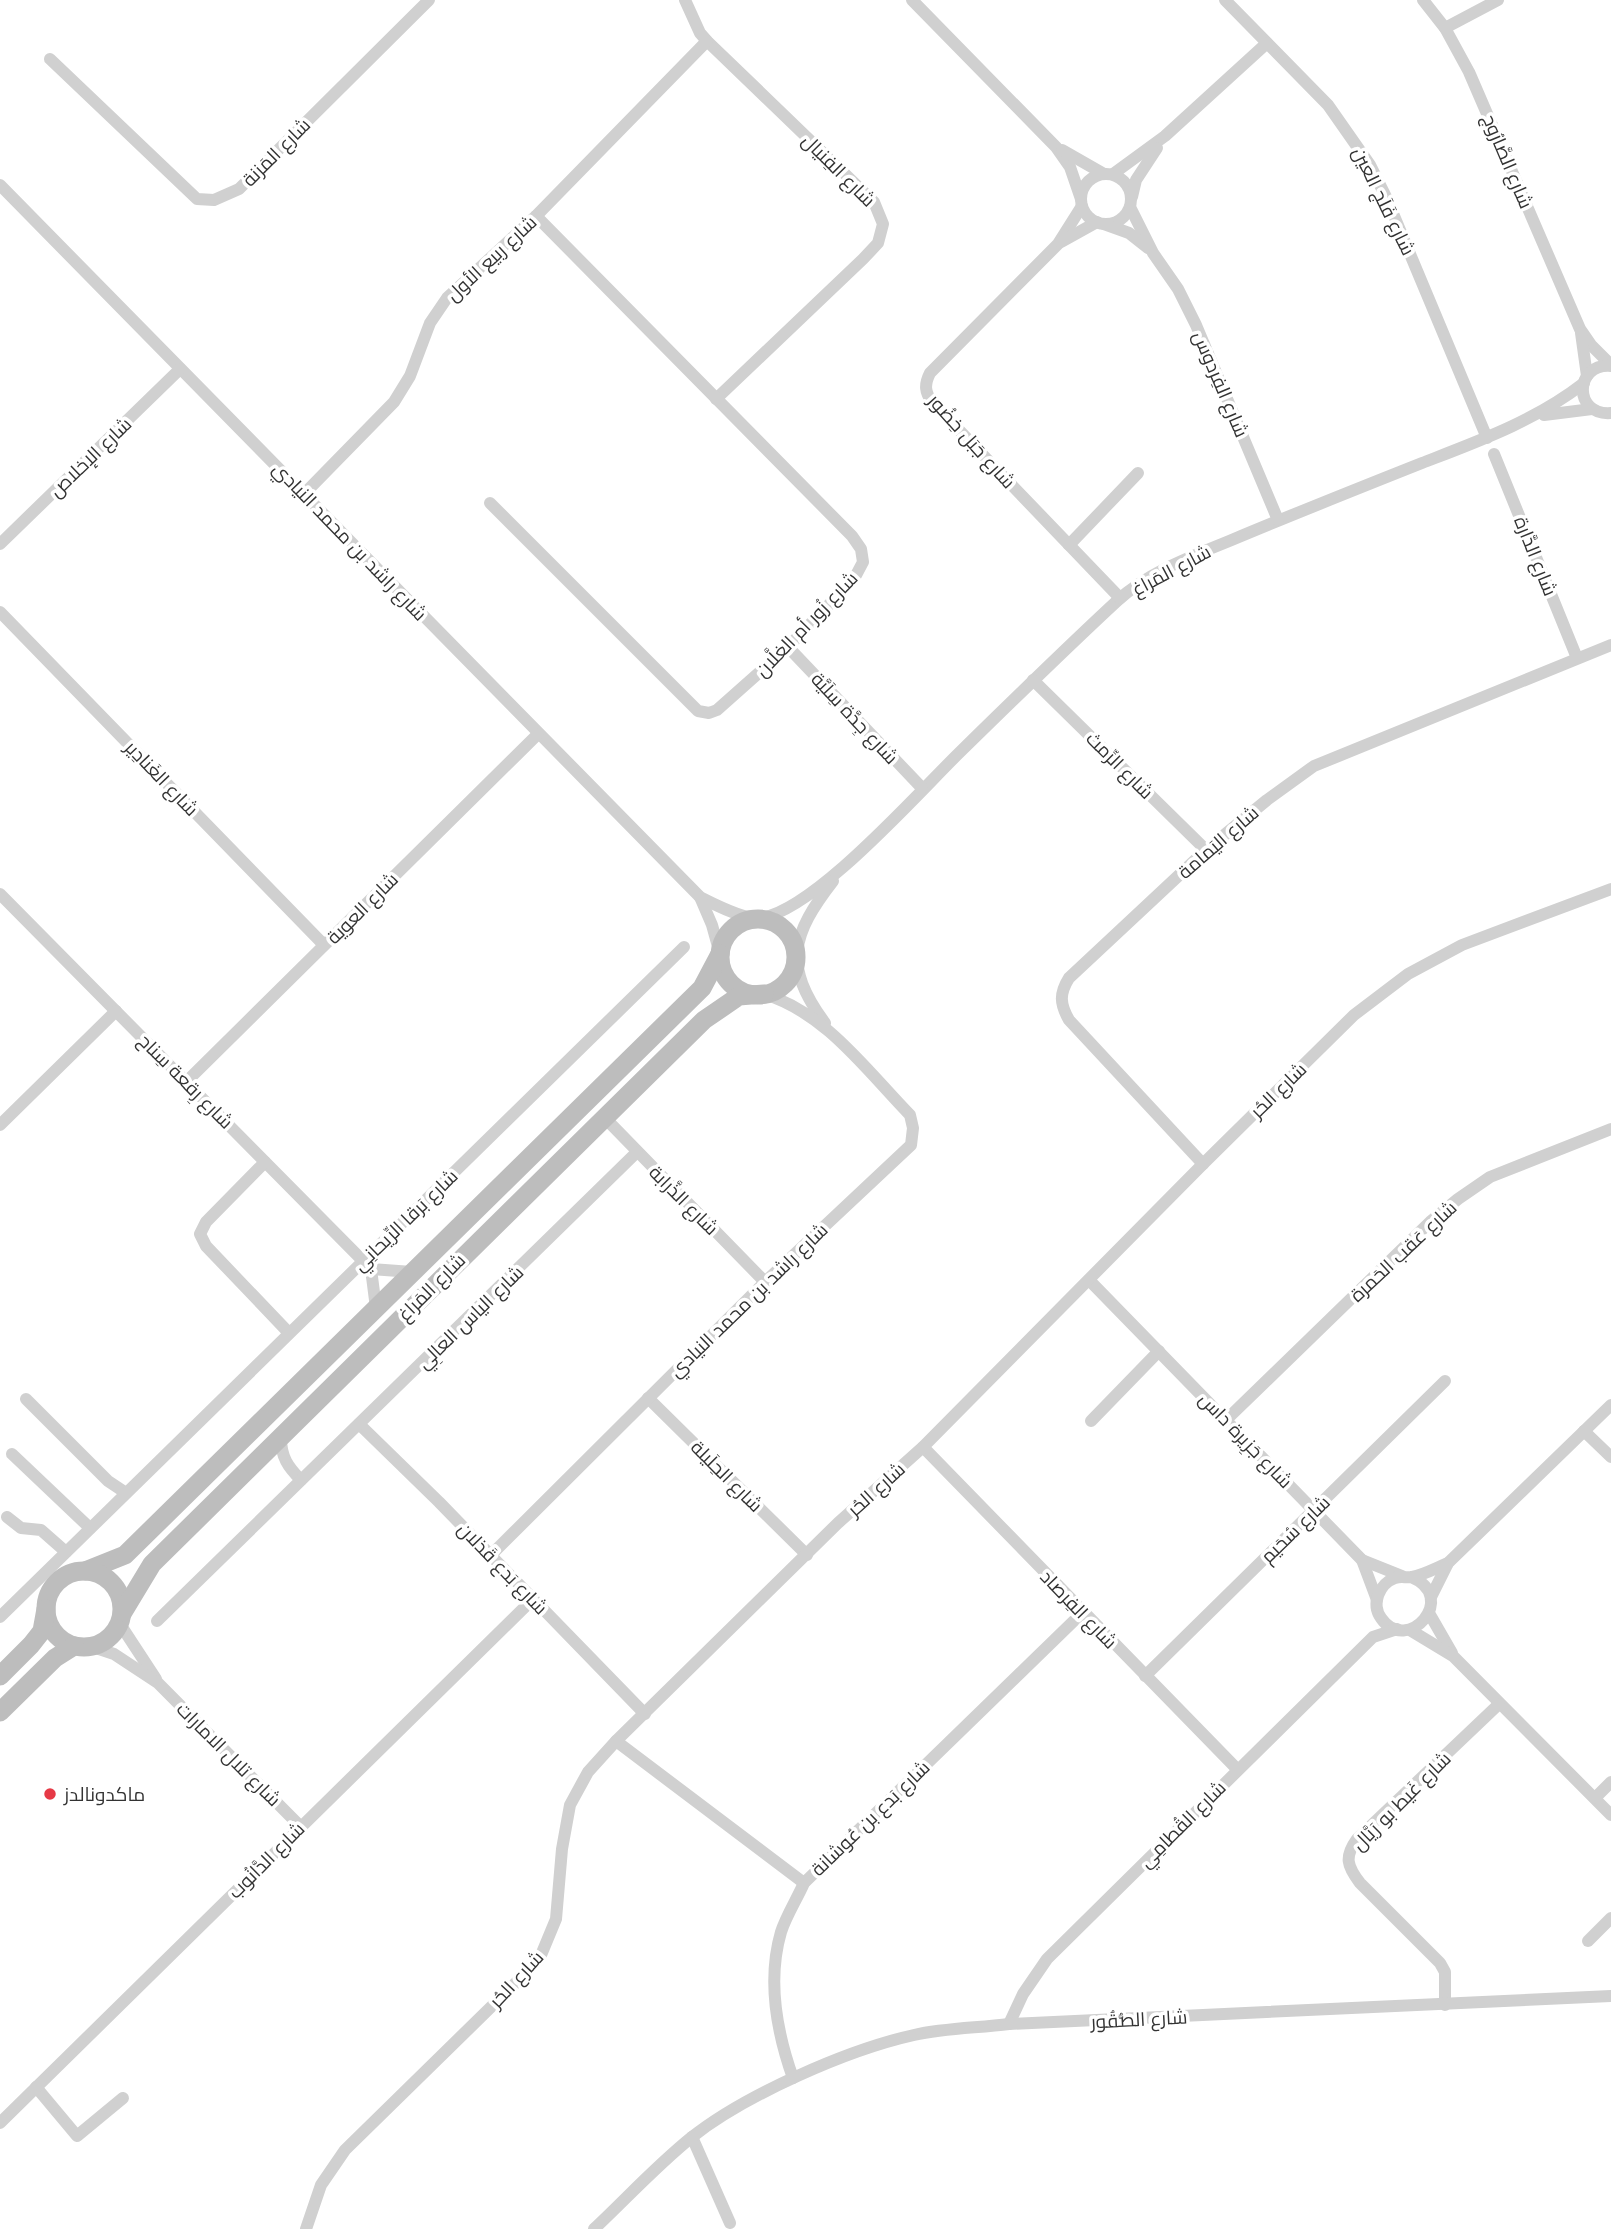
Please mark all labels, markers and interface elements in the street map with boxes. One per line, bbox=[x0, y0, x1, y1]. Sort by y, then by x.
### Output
street label: شارع الصَّارُوج bbox=[1475, 110, 1539, 213]
street label: شارع المَزنة bbox=[237, 113, 317, 193]
street label: شارع الفِنيال bbox=[796, 128, 881, 213]
street label: شارع فَلَج العين bbox=[1346, 143, 1421, 260]
street label: شارع ربيع الأول bbox=[441, 210, 543, 308]
street label: شارع الفِردوس bbox=[1186, 327, 1254, 441]
street label: شارع جَبَل خِضُور bbox=[921, 388, 1021, 495]
street label: شارع الإخلاص bbox=[44, 412, 138, 504]
street label: شارع راشد بن محمد النيادي bbox=[266, 456, 432, 628]
street label: شارع الدَّارة bbox=[1507, 513, 1563, 600]
street label: شارع المَراغ bbox=[1127, 539, 1216, 603]
street label: شارع زُور أم الغلَّان bbox=[750, 566, 864, 683]
street label: شارع جِدَّة سِلَيَّة bbox=[805, 667, 904, 770]
street label: شارع الرِّمث bbox=[1080, 726, 1159, 805]
street label: شارع الغَنادِير bbox=[118, 735, 204, 822]
street label: شارع اليَمامة bbox=[1173, 800, 1265, 885]
street label: شارع العوية bbox=[321, 867, 404, 950]
street label: شارع رِقعة سِناح bbox=[132, 1028, 239, 1135]
street label: شارع الحُر bbox=[1244, 1057, 1313, 1125]
street label: شارع الذَّرابة bbox=[643, 1160, 724, 1241]
street label: شارع بَرقا الرِّيحانِي bbox=[348, 1164, 465, 1278]
street label: شارع عَقب الحَمرة bbox=[1345, 1195, 1463, 1308]
street label: شارع راشد بن محمد النيادي bbox=[663, 1218, 835, 1384]
street label: شارع المَراغ bbox=[392, 1248, 471, 1327]
street label: شارع الياس العالِي bbox=[412, 1260, 530, 1376]
street label: شارع جَزِيرة داس bbox=[1193, 1387, 1298, 1494]
street label: شارع الحِلَيلة bbox=[685, 1435, 768, 1518]
street label: شارع الحُر bbox=[841, 1457, 911, 1523]
street label: شارع سُحَيم bbox=[1255, 1490, 1336, 1569]
street label: شارع بَدع قَذلان bbox=[451, 1517, 553, 1621]
street label: شارع الفِرصاد bbox=[1034, 1565, 1123, 1655]
street label: شارع تلال الامارات bbox=[170, 1697, 286, 1813]
street label: شارع غَيط بو رَيَّال bbox=[1346, 1746, 1457, 1857]
street label: شارع بَدع بن عُوشانة bbox=[806, 1755, 936, 1882]
street label: شارع القُطامِي bbox=[1133, 1775, 1233, 1875]
place label: ماكدونالدز bbox=[63, 1782, 145, 1806]
marker: ماكدونالدز bbox=[42, 1786, 58, 1802]
street label: شارع الدَّانُوب bbox=[223, 1817, 311, 1905]
street label: شارع الحُر bbox=[483, 1945, 550, 2015]
street label: شارع الصُّقُور bbox=[1089, 2004, 1188, 2036]

